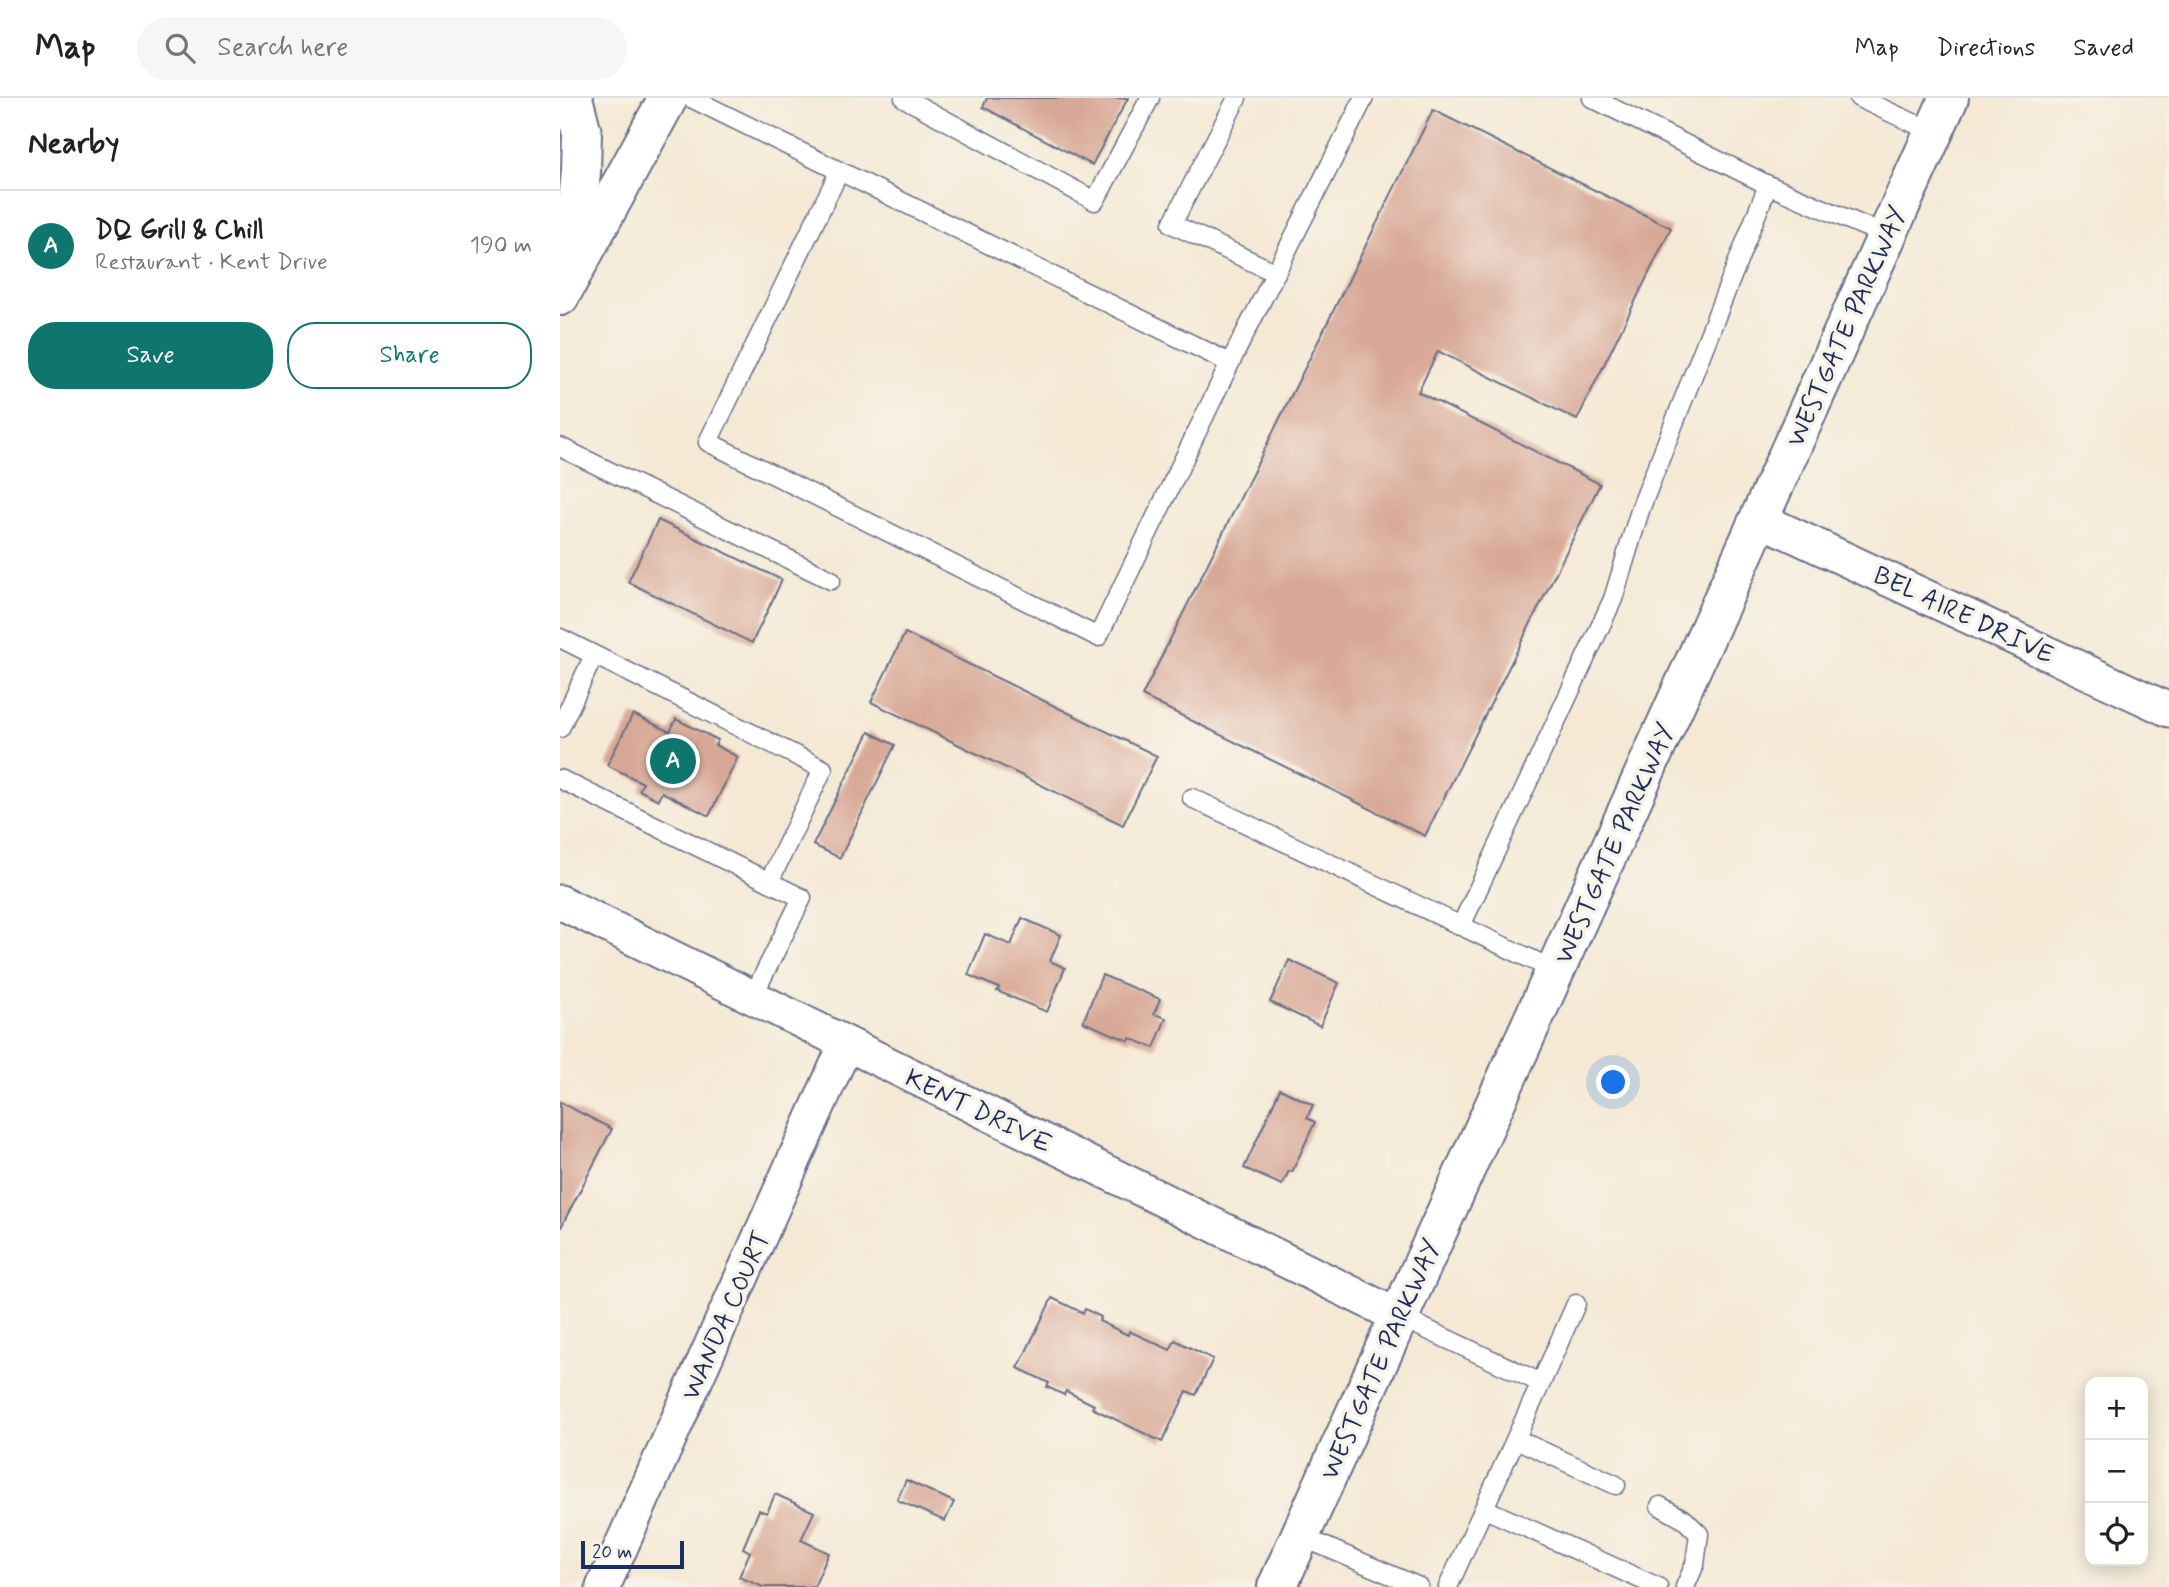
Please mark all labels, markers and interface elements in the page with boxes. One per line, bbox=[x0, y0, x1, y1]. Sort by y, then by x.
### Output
search box bbox=[137, 17, 627, 80]
text: Map bbox=[35, 26, 95, 70]
icon: search bbox=[161, 29, 199, 67]
text: Search here bbox=[217, 31, 348, 65]
text: Map bbox=[1855, 33, 1899, 64]
text: Directions bbox=[1937, 33, 2035, 64]
text: Saved bbox=[2073, 33, 2134, 64]
text: Nearby bbox=[28, 124, 119, 163]
street label: WESTGATE PARKWAY bbox=[1779, 201, 1916, 453]
text: DQ Grill & Chill bbox=[95, 214, 264, 248]
text: A bbox=[43, 231, 59, 261]
text: 190 m bbox=[470, 231, 532, 261]
text: Restaurant · Kent Drive bbox=[95, 248, 328, 278]
button: Save bbox=[28, 322, 273, 389]
button: Share bbox=[287, 322, 532, 389]
street label: BEL AIRE DRIVE bbox=[1867, 559, 2059, 673]
street label: WESTGATE PARKWAY bbox=[1547, 718, 1684, 970]
pin: A bbox=[650, 735, 696, 787]
street label: KENT DRIVE bbox=[899, 1062, 1057, 1162]
your location bbox=[1596, 1065, 1630, 1099]
street label: WANDA COURT bbox=[674, 1226, 779, 1406]
street label: WESTGATE PARKWAY bbox=[1313, 1234, 1450, 1486]
map controls bbox=[2085, 1377, 2148, 1566]
button: + bbox=[2085, 1377, 2148, 1440]
button: − bbox=[2085, 1440, 2148, 1503]
button: locate bbox=[2085, 1503, 2148, 1566]
scale bar bbox=[581, 1538, 684, 1570]
text: 20 m bbox=[592, 1540, 632, 1565]

